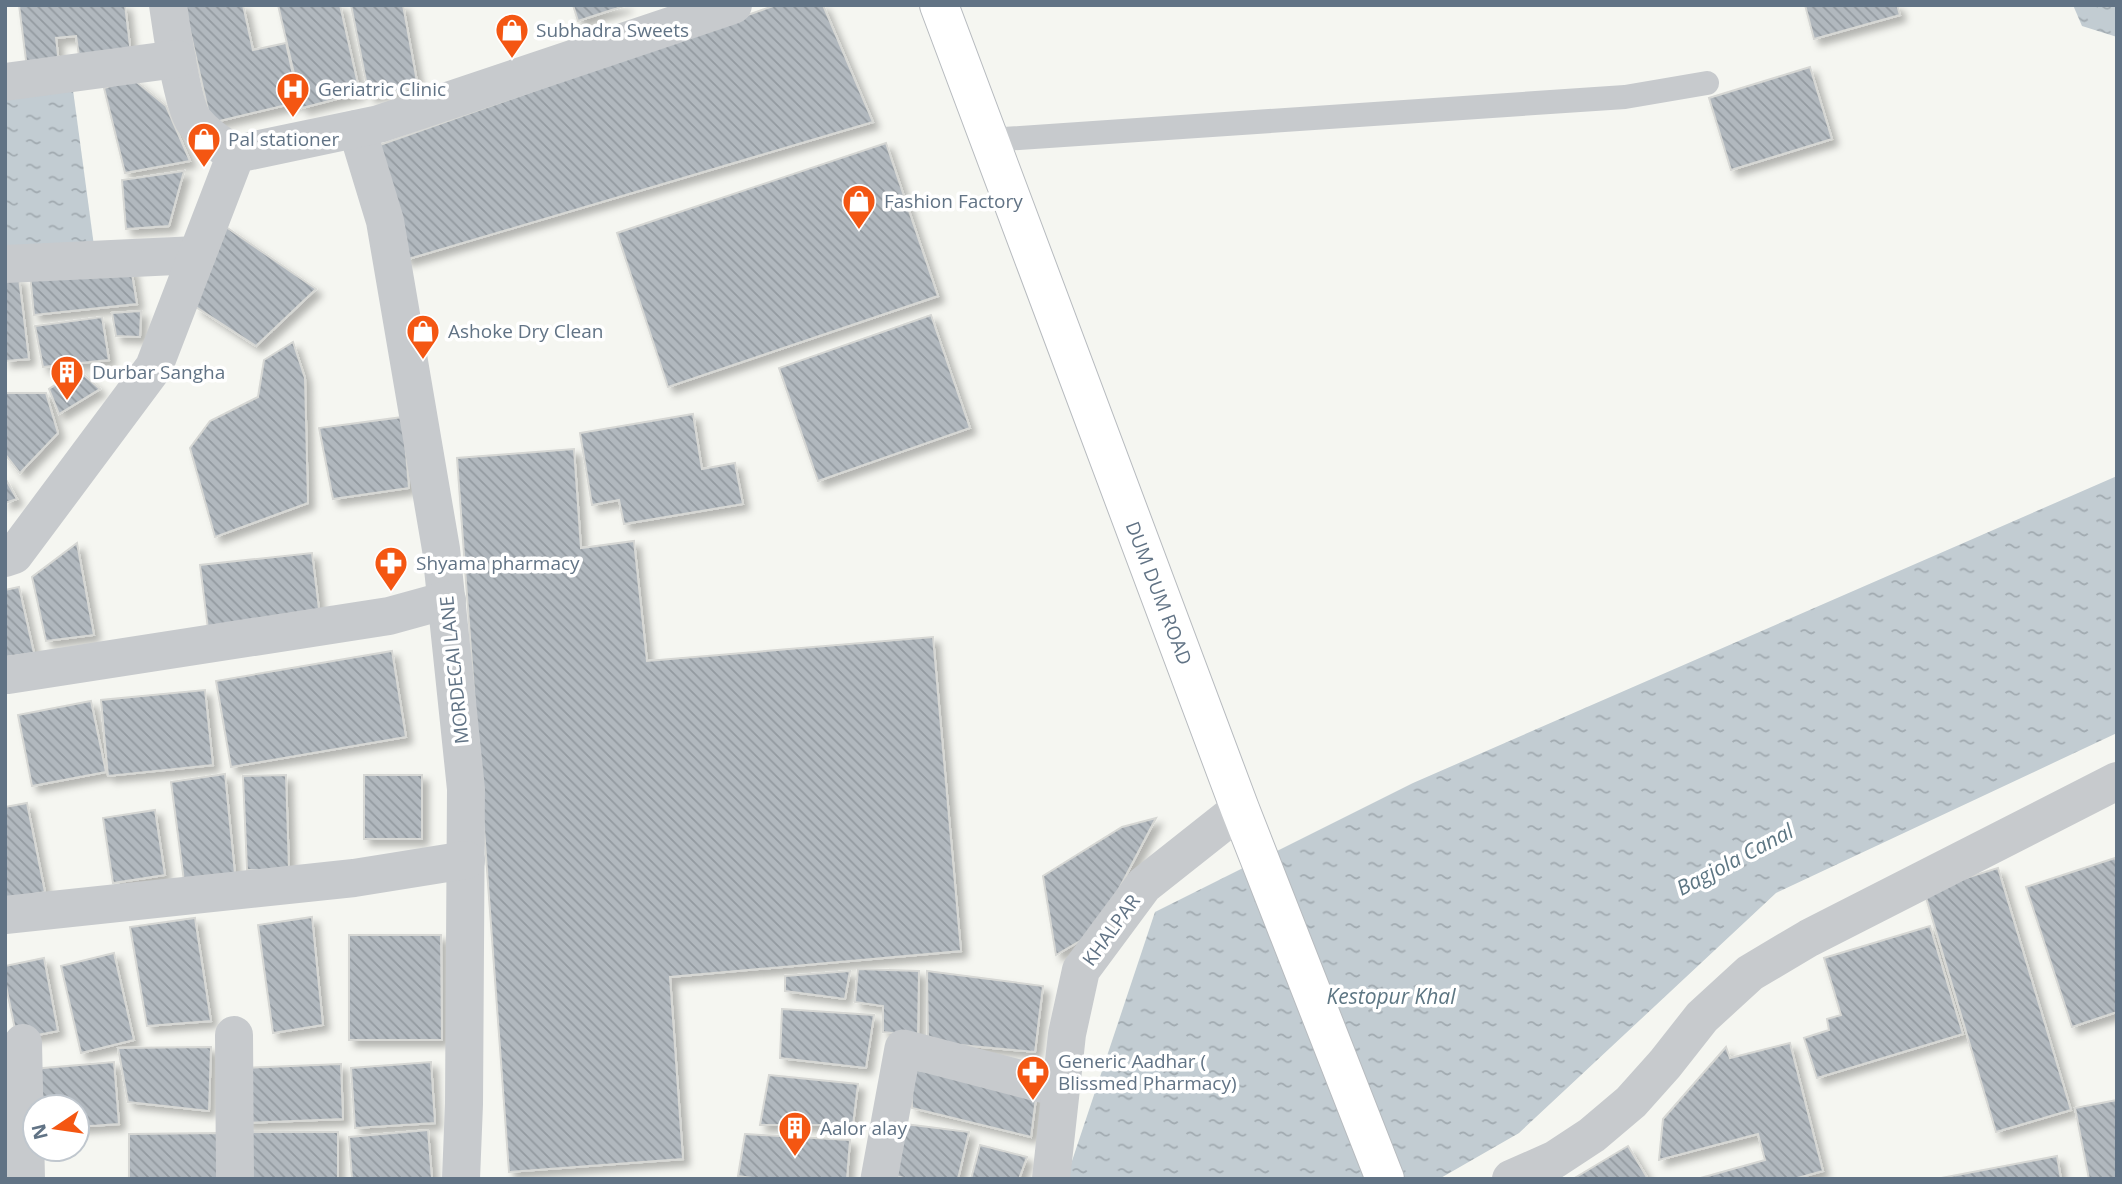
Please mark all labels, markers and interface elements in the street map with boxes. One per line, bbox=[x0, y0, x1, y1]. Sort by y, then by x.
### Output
shop icon: Subhadra Sweets bbox=[493, 11, 531, 60]
place label: Subhadra Sweets bbox=[536, 17, 689, 43]
hospital icon: Geriatric Clinic bbox=[274, 70, 312, 119]
place label: Geriatric Clinic bbox=[318, 76, 446, 102]
shop icon: Pal stationer bbox=[185, 120, 223, 169]
place label: Pal stationer bbox=[228, 126, 339, 152]
shop icon: Fashion Factory bbox=[840, 182, 878, 231]
place label: Fashion Factory bbox=[884, 188, 1023, 214]
shop icon: Ashoke Dry Clean bbox=[404, 312, 442, 361]
place label: Ashoke Dry Clean bbox=[448, 318, 603, 344]
building icon: Durbar Sangha bbox=[48, 353, 86, 402]
place label: Durbar Sangha bbox=[92, 359, 225, 385]
street label: DUM DUM ROAD bbox=[1120, 518, 1198, 668]
pharmacy icon: Shyama pharmacy bbox=[372, 544, 410, 593]
place label: Shyama pharmacy bbox=[416, 550, 580, 576]
street label: MORDECAI LANE bbox=[433, 595, 475, 745]
water label: Bagjola Canal bbox=[1671, 816, 1799, 902]
street label: KHALPAR bbox=[1076, 889, 1146, 971]
water label: Kestopur Khal bbox=[1326, 982, 1456, 1010]
place label: Generic Aadhar ( Blissmed Pharmacy) bbox=[1058, 1048, 1237, 1096]
pharmacy icon: Generic Aadhar ( Blissmed Pharmacy) bbox=[1014, 1053, 1052, 1102]
north arrow bbox=[21, 1093, 91, 1163]
building icon: Aalor alay bbox=[776, 1109, 814, 1158]
place label: Aalor alay bbox=[820, 1115, 907, 1141]
text: N bbox=[25, 1121, 54, 1142]

